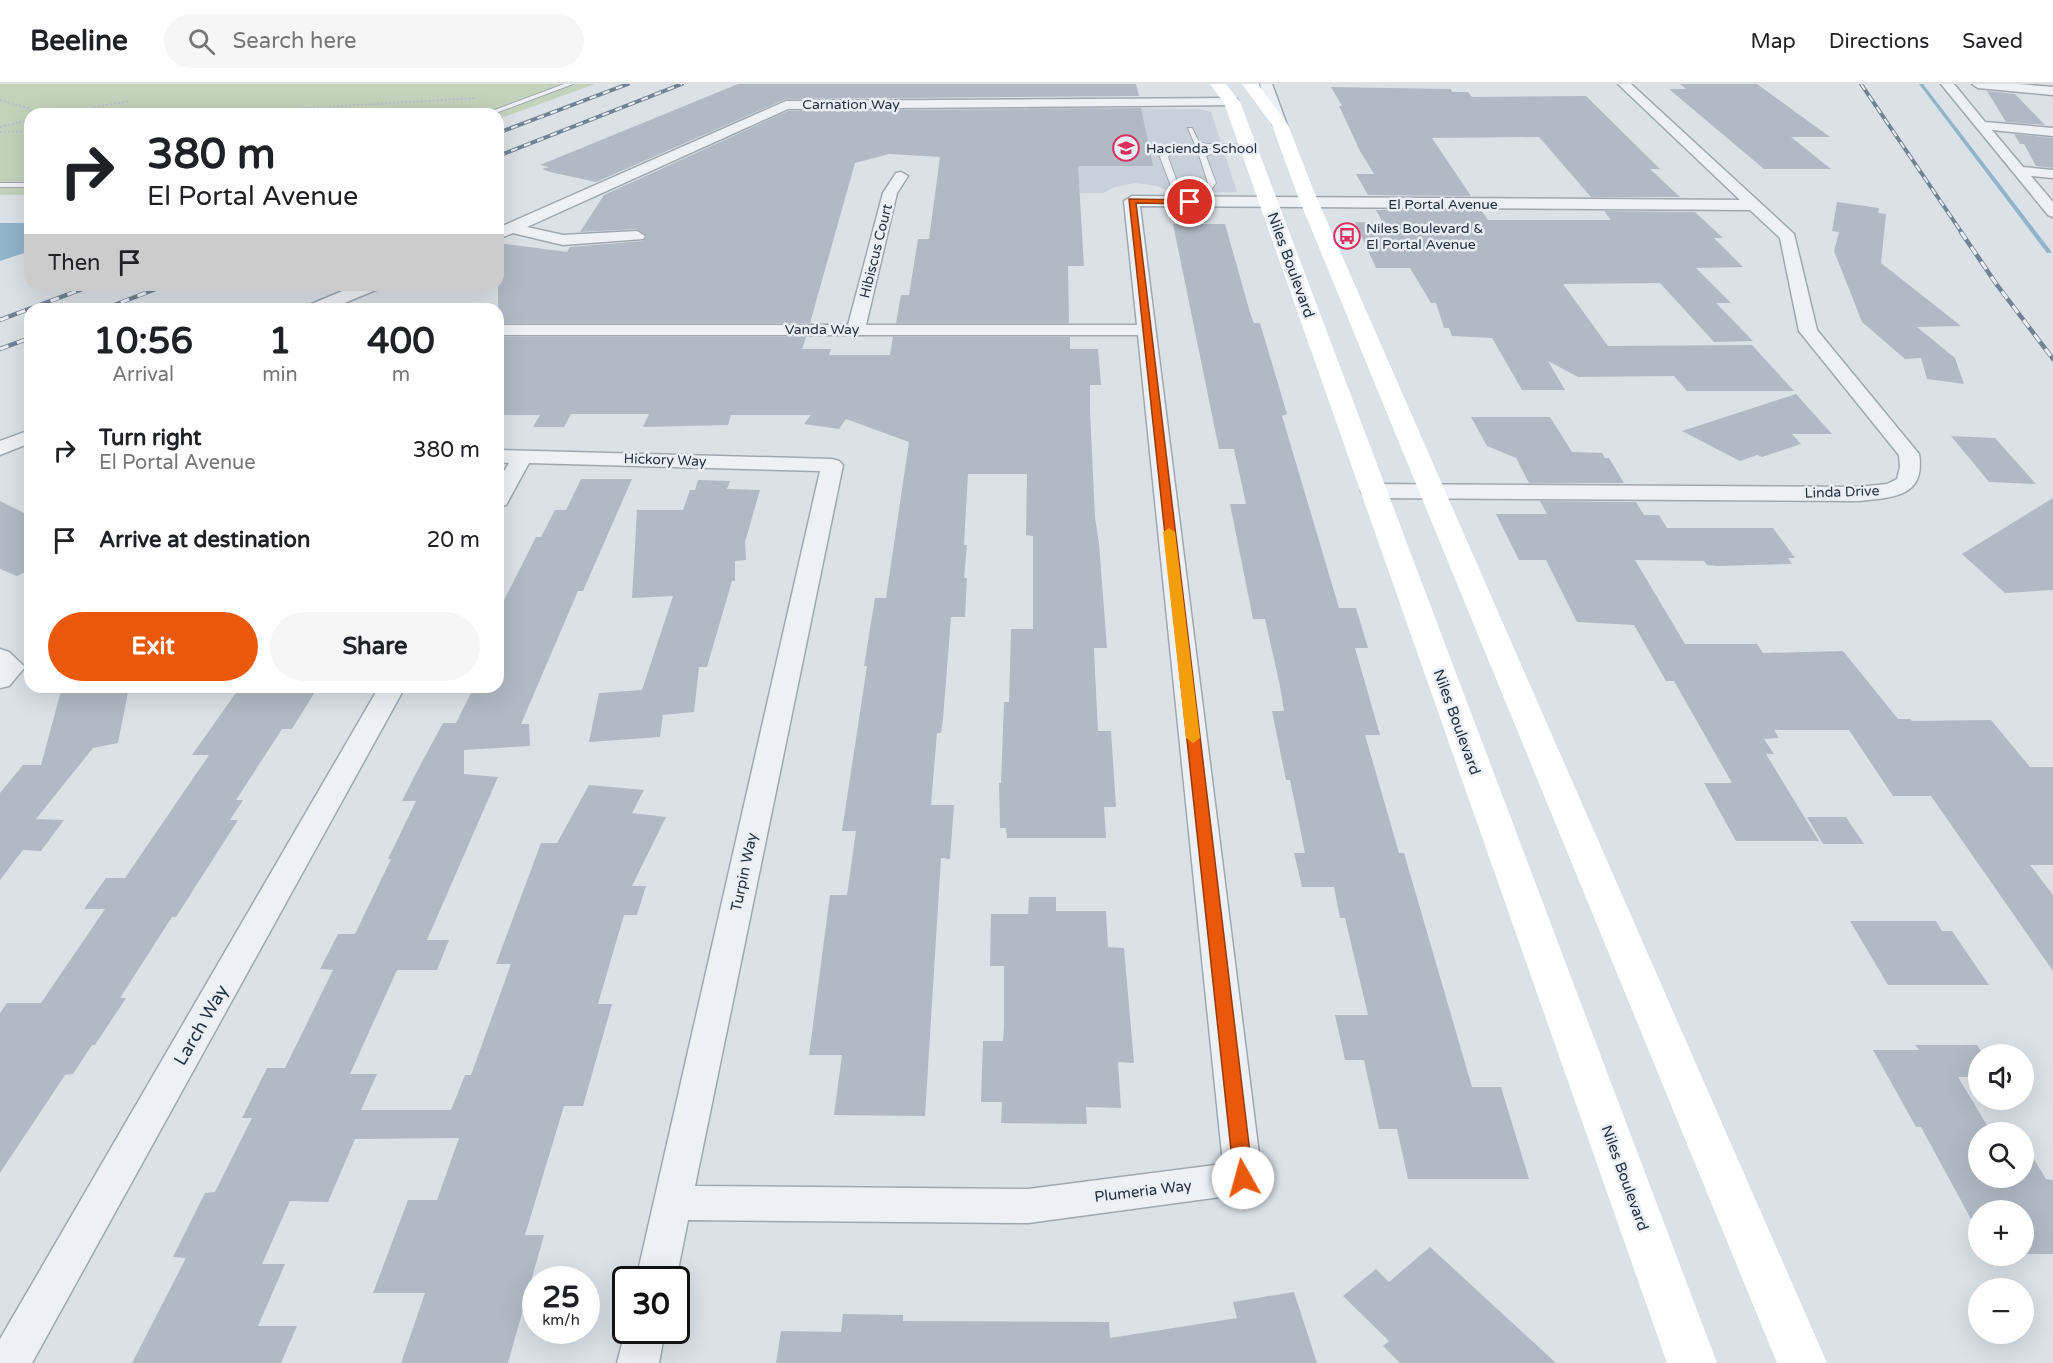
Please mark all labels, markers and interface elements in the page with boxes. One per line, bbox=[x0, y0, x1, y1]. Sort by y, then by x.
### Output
search box bbox=[164, 14, 584, 68]
text: Beeline bbox=[30, 24, 128, 58]
icon: search bbox=[185, 25, 218, 58]
text: Search here bbox=[233, 28, 357, 54]
text: Map bbox=[1750, 29, 1796, 54]
text: Directions bbox=[1829, 29, 1929, 54]
text: Saved bbox=[1962, 29, 2023, 54]
street label: Carnation Way bbox=[802, 96, 900, 113]
text: 380 m bbox=[147, 129, 276, 180]
icon: right bbox=[48, 132, 126, 210]
school or university icon: Hacienda School bbox=[1111, 133, 1141, 163]
place label: Hacienda School bbox=[1146, 140, 1257, 157]
pin bbox=[1164, 176, 1215, 227]
text: El Portal Avenue bbox=[147, 180, 358, 213]
icon: arrive bbox=[1173, 185, 1206, 218]
street label: El Portal Avenue bbox=[1388, 196, 1498, 213]
street label: Hibiscus Court bbox=[856, 201, 896, 300]
street label: Niles Boulevard bbox=[1264, 210, 1318, 320]
place label: Niles Boulevard & El Portal Avenue bbox=[1366, 220, 1483, 253]
bus stop icon: Niles Boulevard & El Portal Avenue bbox=[1332, 221, 1362, 251]
icon: arrive bbox=[113, 246, 146, 279]
text: Then bbox=[48, 250, 101, 276]
text: 10:56 bbox=[93, 320, 193, 363]
text: 1 bbox=[269, 320, 291, 363]
text: 400 bbox=[367, 320, 435, 363]
street label: Vanda Way bbox=[785, 321, 860, 338]
text: Arrival bbox=[112, 363, 174, 387]
text: min bbox=[262, 363, 298, 387]
text: m bbox=[392, 363, 410, 387]
text: Turn right bbox=[99, 425, 201, 451]
icon: right bbox=[48, 434, 81, 467]
text: 380 m bbox=[413, 437, 480, 463]
street label: Hickory Way bbox=[623, 450, 707, 470]
text: El Portal Avenue bbox=[99, 451, 256, 475]
street label: Linda Drive bbox=[1804, 482, 1880, 502]
icon: arrive bbox=[48, 524, 81, 557]
text: Arrive at destination bbox=[99, 527, 310, 553]
text: 20 m bbox=[426, 527, 480, 553]
button: Exit bbox=[48, 612, 258, 681]
button: Share bbox=[270, 612, 480, 681]
street label: Niles Boulevard bbox=[1430, 667, 1484, 777]
street label: Turpin Way bbox=[727, 831, 761, 913]
street label: Larch Way bbox=[169, 980, 233, 1069]
map controls bbox=[1968, 1044, 2034, 1344]
button: sound bbox=[1968, 1044, 2034, 1110]
button: search bbox=[1968, 1122, 2034, 1188]
street label: Niles Boulevard bbox=[1598, 1123, 1652, 1233]
position arrow bbox=[1211, 1146, 1275, 1210]
street label: Plumeria Way bbox=[1093, 1176, 1193, 1206]
button: + bbox=[1968, 1200, 2034, 1266]
speed limit sign: 30 bbox=[612, 1266, 690, 1344]
button: − bbox=[1968, 1278, 2034, 1344]
text: 25 bbox=[542, 1279, 580, 1316]
text: km/h bbox=[542, 1311, 580, 1329]

